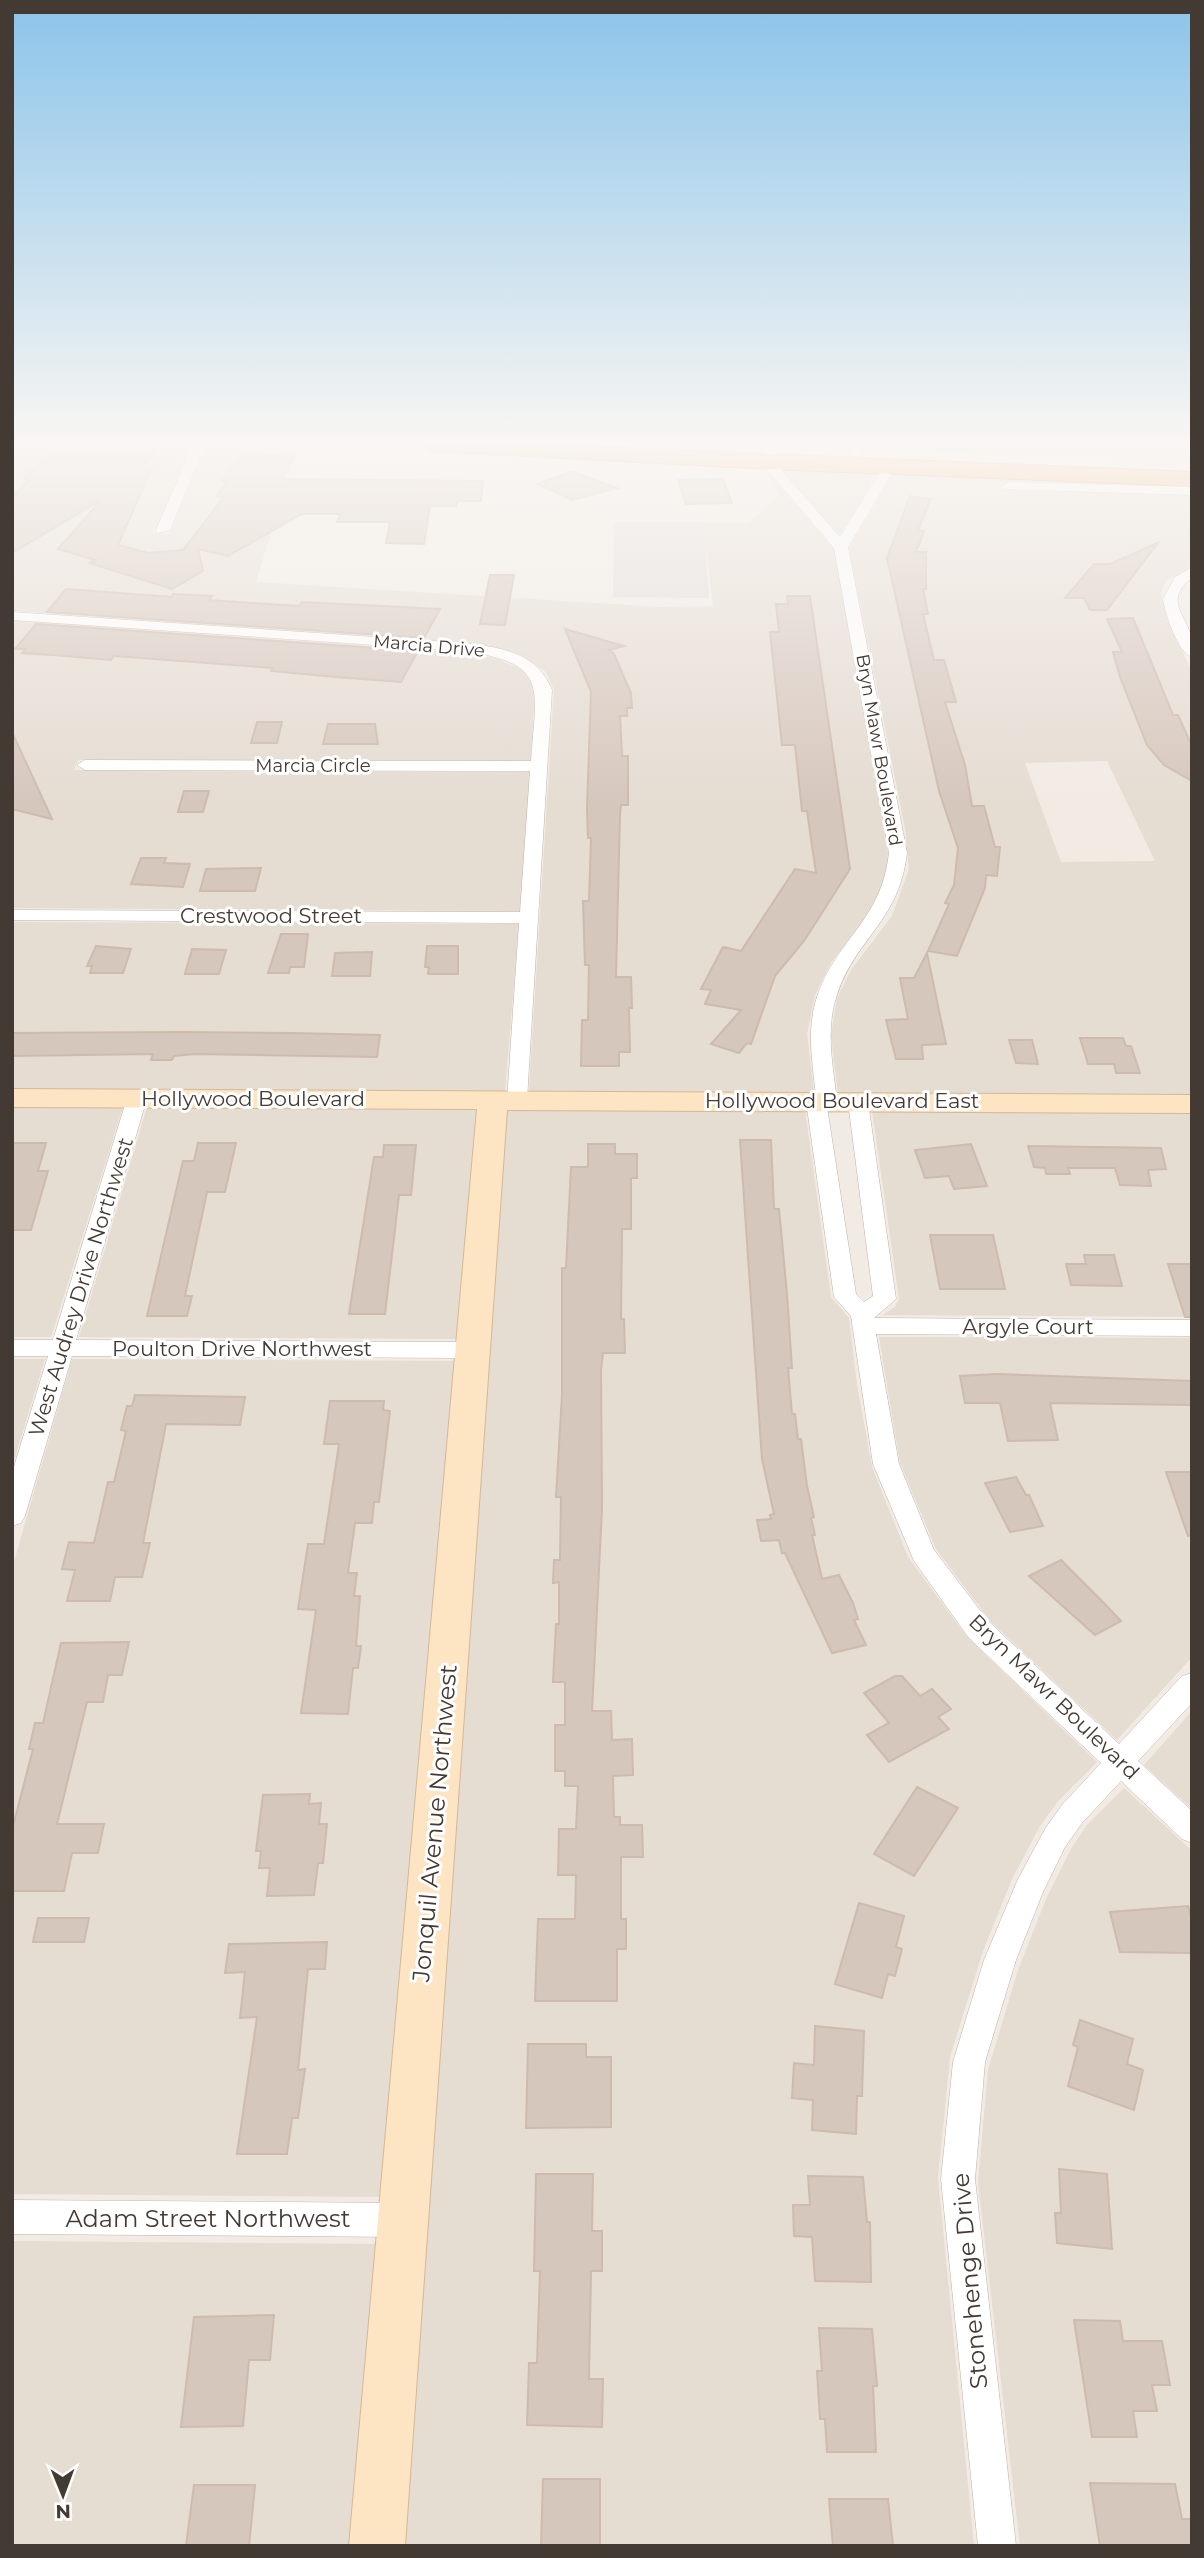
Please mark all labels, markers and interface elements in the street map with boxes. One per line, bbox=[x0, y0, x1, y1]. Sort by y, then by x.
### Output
street label: Marcia Drive bbox=[372, 630, 486, 662]
street label: Bryn Mawr Boulevard bbox=[851, 652, 907, 848]
street label: Marcia Circle bbox=[255, 755, 371, 777]
street label: Crestwood Street bbox=[180, 903, 362, 928]
street label: Hollywood Boulevard bbox=[141, 1086, 365, 1111]
street label: Hollywood Boulevard East bbox=[705, 1088, 979, 1113]
street label: West Audrey Drive Northwest bbox=[23, 1134, 138, 1439]
street label: Argyle Court bbox=[962, 1314, 1094, 1339]
street label: Poulton Drive Northwest bbox=[112, 1336, 372, 1361]
street label: Bryn Mawr Boulevard bbox=[964, 1609, 1145, 1784]
street label: Jonquil Avenue Northwest bbox=[406, 1663, 463, 1984]
street label: Stonehenge Drive bbox=[946, 2172, 993, 2390]
street label: Adam Street Northwest bbox=[65, 2204, 351, 2233]
north arrow bbox=[28, 2460, 98, 2530]
text: N bbox=[55, 2500, 71, 2523]

